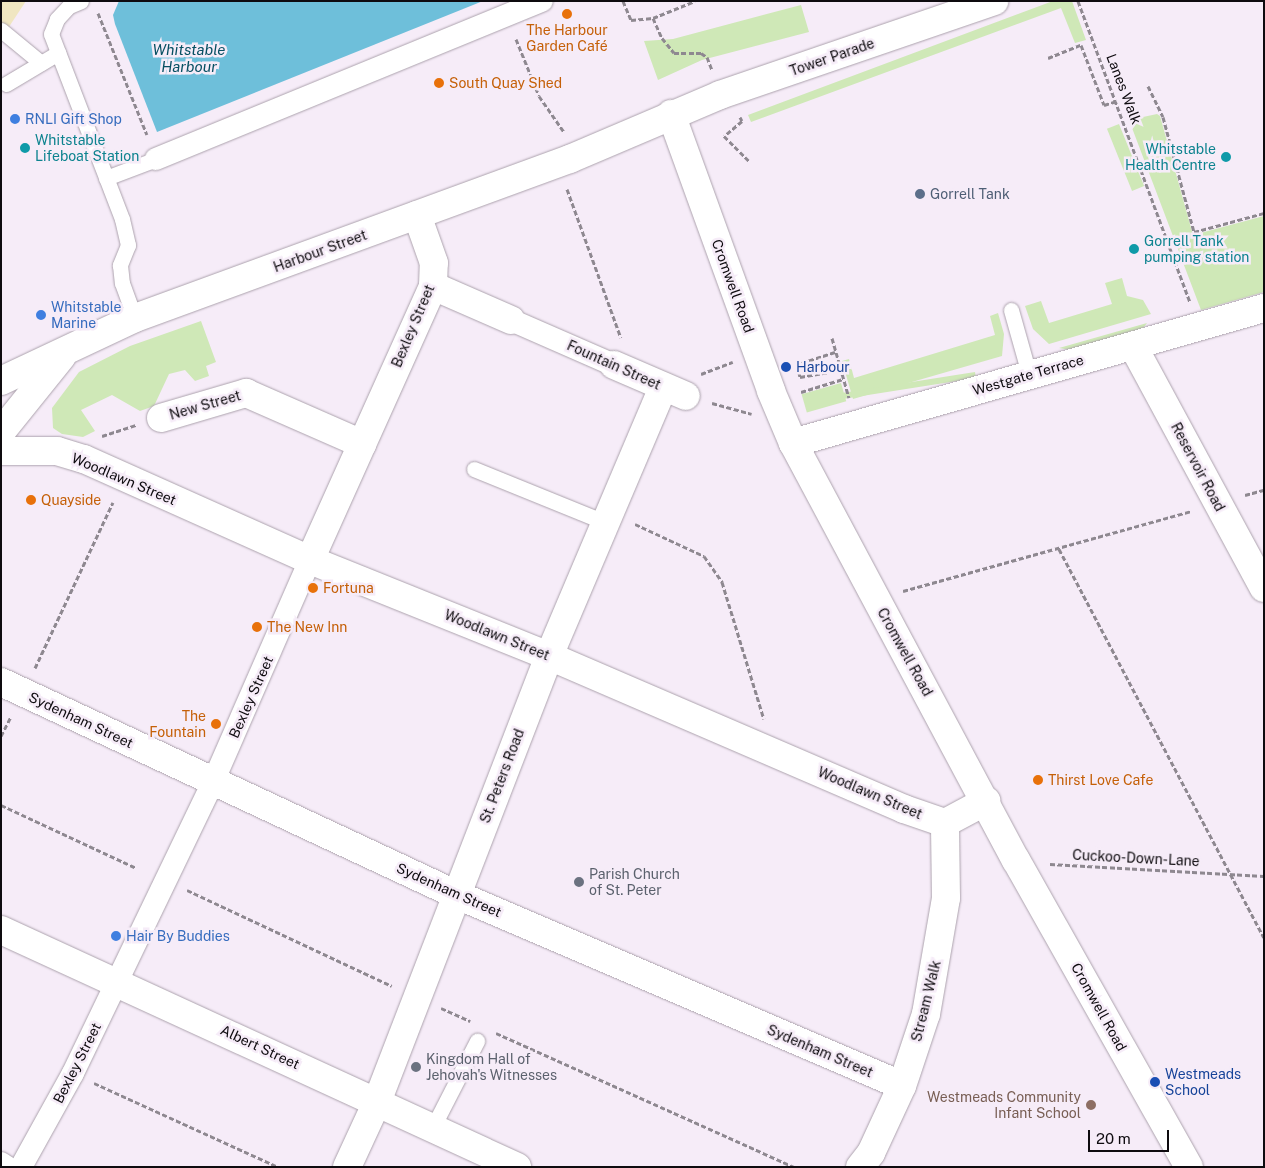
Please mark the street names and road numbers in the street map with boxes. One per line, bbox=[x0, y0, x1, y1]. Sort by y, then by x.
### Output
street label: Tower Parade bbox=[787, 35, 877, 79]
street label: Lanes Walk bbox=[1103, 51, 1145, 127]
street label: Harbour Street bbox=[271, 226, 369, 276]
street label: Cromwell Road bbox=[708, 237, 758, 335]
street label: Bexley Street bbox=[388, 282, 438, 370]
street label: Fountain Street bbox=[564, 337, 664, 393]
street label: Westgate Terrace bbox=[970, 351, 1086, 399]
street label: New Street bbox=[167, 387, 243, 423]
street label: Reservoir Road bbox=[1168, 420, 1228, 514]
street label: Woodlawn Street bbox=[69, 449, 179, 509]
street label: Cromwell Road bbox=[874, 605, 936, 699]
street label: Woodlawn Street bbox=[442, 606, 552, 664]
street label: Bexley Street bbox=[225, 653, 277, 741]
street label: Sydenham Street bbox=[26, 688, 136, 752]
street label: St. Peters Road bbox=[476, 726, 528, 826]
street label: Woodlawn Street bbox=[815, 763, 925, 823]
street label: Cuckoo-Down-Lane bbox=[1072, 846, 1200, 870]
street label: Sydenham Street bbox=[394, 859, 504, 921]
street label: Stream Walk bbox=[908, 958, 944, 1044]
street label: Cromwell Road bbox=[1068, 960, 1130, 1054]
street label: Bexley Street bbox=[49, 1020, 105, 1106]
street label: Albert Street bbox=[218, 1021, 302, 1073]
street label: Sydenham Street bbox=[765, 1021, 875, 1081]

